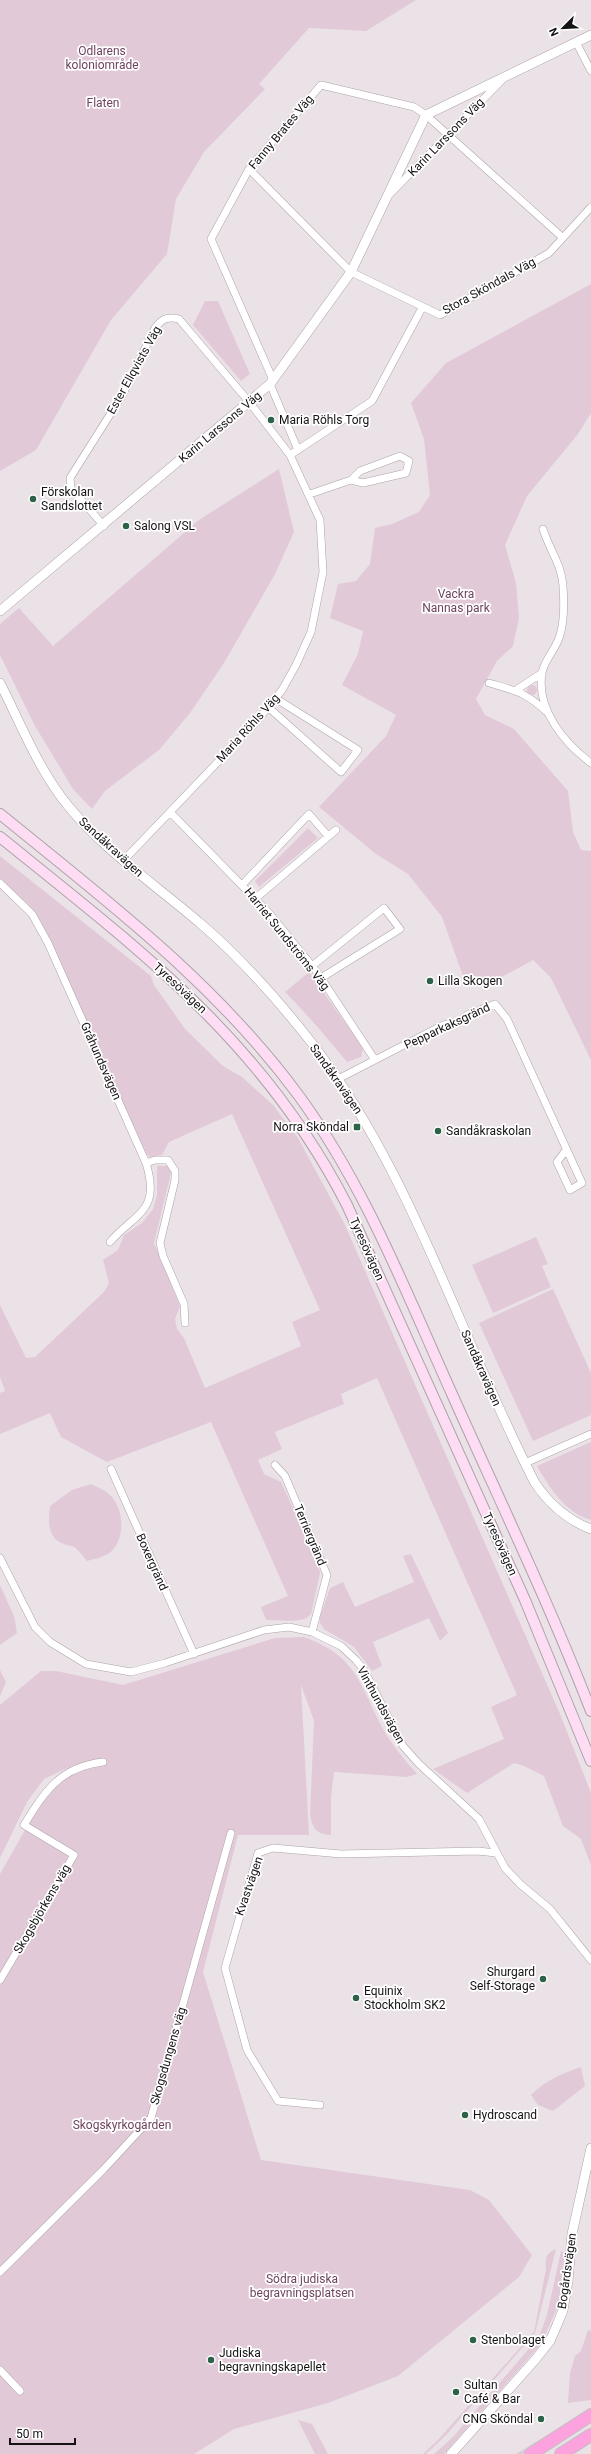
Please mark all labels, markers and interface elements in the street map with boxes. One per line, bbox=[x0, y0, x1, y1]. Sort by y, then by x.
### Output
north arrow bbox=[543, 8, 583, 48]
text: N bbox=[547, 25, 562, 38]
park label: Odlarens koloniområde bbox=[65, 44, 139, 72]
street label: Fanny Brates Väg bbox=[246, 92, 316, 172]
street label: Karin Larssons Väg bbox=[405, 95, 487, 179]
park label: Flaten bbox=[87, 96, 120, 110]
street label: Stora Sköndals Väg bbox=[440, 255, 538, 317]
street label: Ester Ellqvists Väg bbox=[104, 324, 164, 416]
street label: Karin Larssons Väg bbox=[176, 388, 264, 466]
place label: Maria Röhls Torg bbox=[279, 413, 369, 427]
marker: Maria Röhls Torg bbox=[266, 415, 276, 425]
place label: Förskolan Sandslottet bbox=[41, 485, 102, 513]
marker: Förskolan Sandslottet bbox=[28, 494, 38, 504]
place label: Salong VSL bbox=[134, 519, 196, 533]
marker: Salong VSL bbox=[121, 521, 131, 531]
park label: Vackra Nannas park bbox=[422, 587, 491, 615]
street label: Maria Röhls Väg bbox=[214, 691, 282, 765]
street label: Sandåkravägen bbox=[76, 814, 146, 880]
street label: Harriet Sundströms Väg bbox=[241, 885, 333, 993]
street label: Tyresövägen bbox=[150, 960, 210, 1016]
place label: Lilla Skogen bbox=[438, 974, 503, 988]
marker: Lilla Skogen bbox=[425, 976, 435, 986]
street label: Pepparkaksgränd bbox=[402, 1000, 492, 1052]
street label: Gråhundsvägen bbox=[78, 1020, 124, 1102]
street label: Sandåkravägen bbox=[307, 1041, 365, 1117]
place label: Norra Sköndal bbox=[273, 1120, 349, 1134]
marker: Norra Sköndal bbox=[352, 1122, 362, 1132]
place label: Sandåkraskolan bbox=[446, 1124, 531, 1138]
marker: Sandåkraskolan bbox=[433, 1126, 443, 1136]
street label: Tyresövägen bbox=[347, 1215, 387, 1283]
street label: Sandåkravägen bbox=[458, 1328, 504, 1408]
street label: Terriergränd bbox=[291, 1502, 329, 1568]
street label: Tyresövägen bbox=[480, 1510, 520, 1578]
street label: Boxergränd bbox=[133, 1531, 171, 1593]
street label: Vinthundsvägen bbox=[354, 1664, 408, 1746]
street label: Kvastvägen bbox=[232, 1855, 266, 1917]
street label: Skogsbjörkens väg bbox=[11, 1862, 73, 1956]
place label: Shurgard Self-Storage bbox=[470, 1965, 535, 1993]
marker: Shurgard Self-Storage bbox=[538, 1974, 548, 1984]
place label: Equinix Stockholm SK2 bbox=[364, 1984, 446, 2012]
marker: Equinix Stockholm SK2 bbox=[351, 1993, 361, 2003]
street label: Skogsdungens väg bbox=[147, 2006, 189, 2106]
place label: Hydroscand bbox=[473, 2108, 537, 2122]
marker: Hydroscand bbox=[460, 2110, 470, 2120]
park label: Skogskyrkogården bbox=[73, 2118, 171, 2132]
street label: Bogårdsvägen bbox=[555, 2232, 579, 2310]
park label: Södra judiska begravningsplatsen bbox=[250, 2272, 354, 2300]
place label: Stenbolaget bbox=[481, 2333, 545, 2347]
marker: Stenbolaget bbox=[468, 2335, 478, 2345]
place label: Judiska begravningskapellet bbox=[219, 2346, 326, 2374]
marker: Judiska begravningskapellet bbox=[206, 2355, 216, 2365]
place label: Sultan Café & Bar bbox=[464, 2378, 520, 2406]
marker: Sultan Café & Bar bbox=[451, 2387, 461, 2397]
place label: CNG Sköndal bbox=[463, 2412, 533, 2426]
marker: CNG Sköndal bbox=[536, 2414, 546, 2424]
scale bar bbox=[10, 2420, 75, 2446]
text: 50 m bbox=[16, 2427, 43, 2441]

